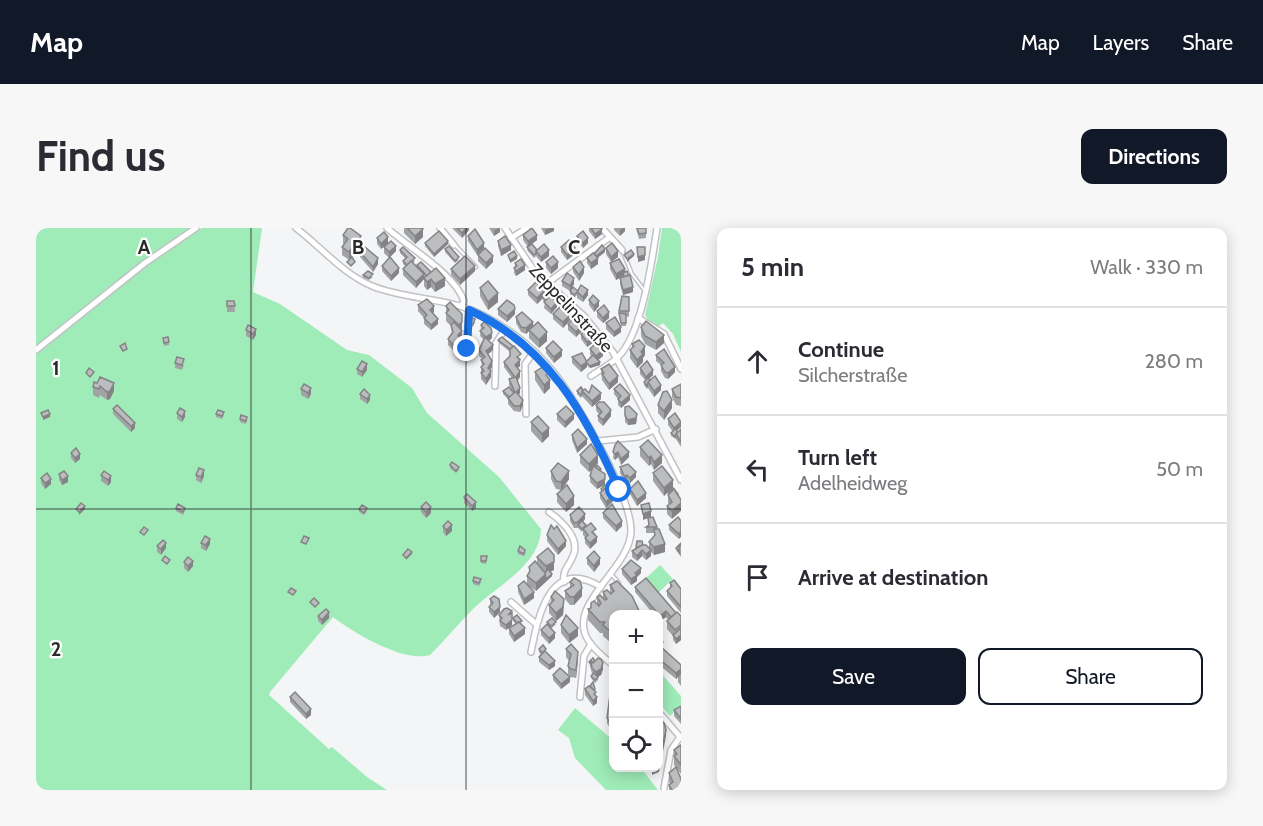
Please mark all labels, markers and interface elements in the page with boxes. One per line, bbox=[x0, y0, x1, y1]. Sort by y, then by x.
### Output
text: Map bbox=[30, 25, 83, 59]
text: Map bbox=[1021, 30, 1060, 55]
text: Layers bbox=[1093, 30, 1149, 55]
text: Share bbox=[1182, 30, 1233, 55]
button: Directions bbox=[1081, 129, 1227, 184]
text: Find us bbox=[36, 130, 165, 182]
text: A bbox=[138, 235, 151, 259]
text: B bbox=[352, 235, 364, 259]
text: C bbox=[568, 235, 580, 259]
text: 5 min bbox=[741, 251, 804, 283]
text: Walk · 330 m bbox=[1090, 255, 1203, 279]
street label: Zeppelinstraße bbox=[524, 259, 618, 357]
route end bbox=[453, 335, 479, 361]
text: Continue bbox=[798, 336, 884, 363]
icon: ahead bbox=[741, 345, 774, 378]
text: 280 m bbox=[1144, 349, 1203, 373]
text: 1 bbox=[52, 356, 60, 380]
text: Silcherstraße bbox=[798, 363, 907, 387]
text: Turn left bbox=[798, 444, 877, 471]
icon: left bbox=[741, 453, 774, 486]
text: 50 m bbox=[1156, 457, 1203, 481]
text: Adelheidweg bbox=[798, 471, 907, 495]
route start bbox=[605, 476, 631, 502]
icon: arrive bbox=[741, 561, 774, 594]
text: Arrive at destination bbox=[798, 564, 988, 591]
map controls bbox=[609, 610, 663, 772]
button: + bbox=[609, 610, 663, 664]
text: 2 bbox=[51, 637, 61, 661]
button: Save bbox=[741, 648, 966, 705]
button: Share bbox=[978, 648, 1203, 705]
button: − bbox=[609, 664, 663, 718]
button: locate bbox=[609, 718, 663, 772]

